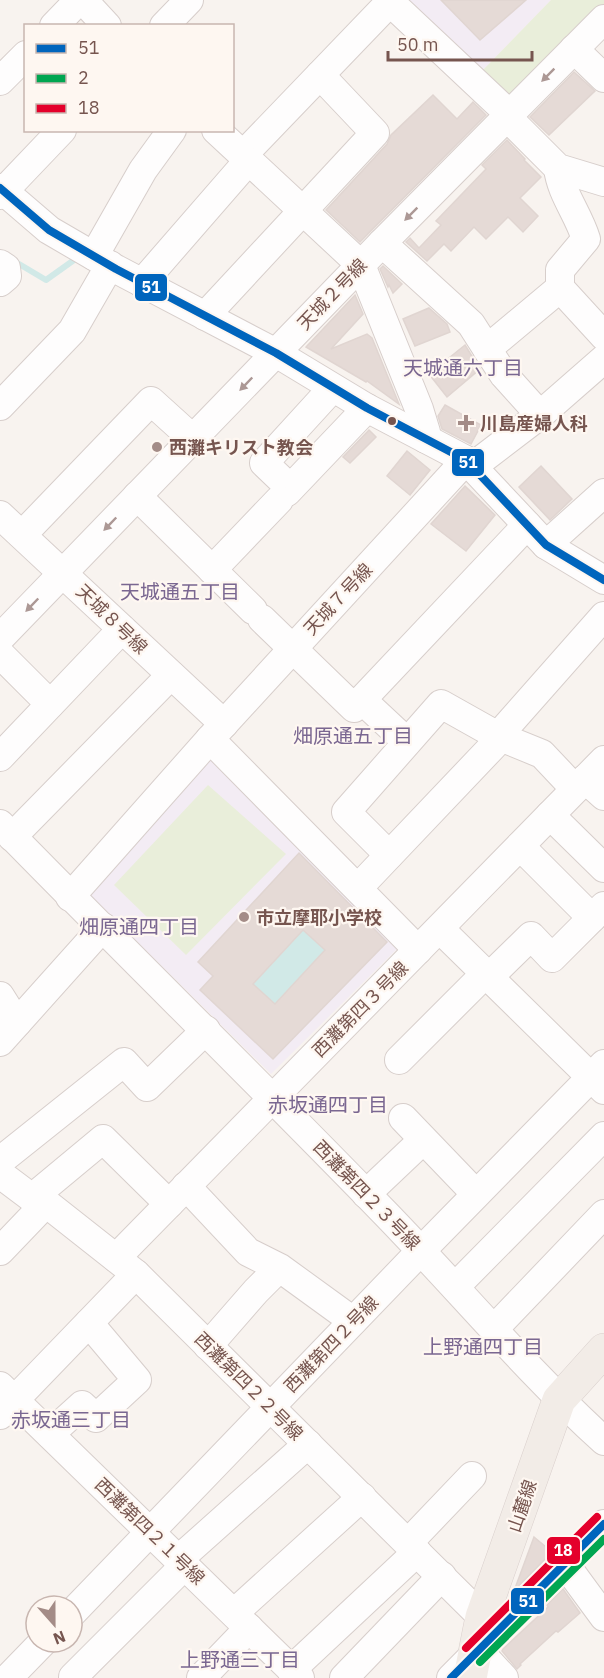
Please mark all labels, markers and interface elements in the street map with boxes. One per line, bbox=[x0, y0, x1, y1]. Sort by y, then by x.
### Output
legend bbox=[24, 24, 234, 132]
scale bar bbox=[388, 24, 532, 62]
text: 50 m bbox=[397, 33, 439, 56]
text: 51 bbox=[78, 36, 100, 59]
text: 2 bbox=[78, 66, 89, 89]
one-way arrow bbox=[541, 68, 555, 82]
text: 18 bbox=[78, 96, 100, 119]
one-way arrow bbox=[404, 207, 418, 221]
street label: 天城２号線 bbox=[292, 254, 372, 334]
line badge: 51 bbox=[134, 273, 168, 302]
text: 51 bbox=[141, 277, 161, 297]
district label: 天城通六丁目 bbox=[403, 354, 523, 381]
one-way arrow bbox=[239, 377, 253, 391]
place label: 川島産婦人科 bbox=[480, 412, 588, 435]
marker: 川島産婦人科 bbox=[457, 414, 475, 432]
unlabelled marker bbox=[386, 415, 398, 427]
place label: 西灘キリスト教会 bbox=[169, 436, 313, 459]
marker: 西灘キリスト教会 bbox=[150, 440, 164, 454]
line badge: 51 bbox=[451, 448, 485, 477]
text: 51 bbox=[458, 452, 478, 472]
one-way arrow bbox=[103, 516, 117, 530]
street label: 天城７号線 bbox=[299, 558, 377, 640]
district label: 天城通五丁目 bbox=[120, 578, 240, 605]
street label: 天城８号線 bbox=[72, 579, 152, 659]
one-way arrow bbox=[25, 597, 39, 611]
district label: 畑原通五丁目 bbox=[293, 722, 413, 749]
place label: 市立摩耶小学校 bbox=[256, 906, 382, 929]
marker: 市立摩耶小学校 bbox=[237, 910, 251, 924]
district label: 畑原通四丁目 bbox=[79, 913, 199, 940]
street label: 西灘第四３号線 bbox=[307, 956, 413, 1062]
district label: 赤坂通四丁目 bbox=[268, 1091, 388, 1118]
street label: 西灘第四２３号線 bbox=[309, 1135, 425, 1255]
street label: 西灘第四２号線 bbox=[279, 1291, 383, 1397]
street label: 西灘第四２２号線 bbox=[190, 1327, 308, 1445]
district label: 上野通四丁目 bbox=[423, 1333, 543, 1360]
district label: 赤坂通三丁目 bbox=[11, 1406, 131, 1433]
street label: 西灘第四２１号線 bbox=[90, 1473, 210, 1589]
street label: 山麓線 bbox=[502, 1477, 542, 1535]
line badge: 18 bbox=[546, 1536, 581, 1565]
text: 18 bbox=[553, 1540, 573, 1560]
line badge: 51 bbox=[510, 1587, 545, 1615]
text: 51 bbox=[518, 1591, 538, 1611]
north arrow bbox=[24, 1594, 84, 1654]
text: N bbox=[50, 1627, 68, 1649]
district label: 上野通三丁目 bbox=[180, 1646, 300, 1673]

